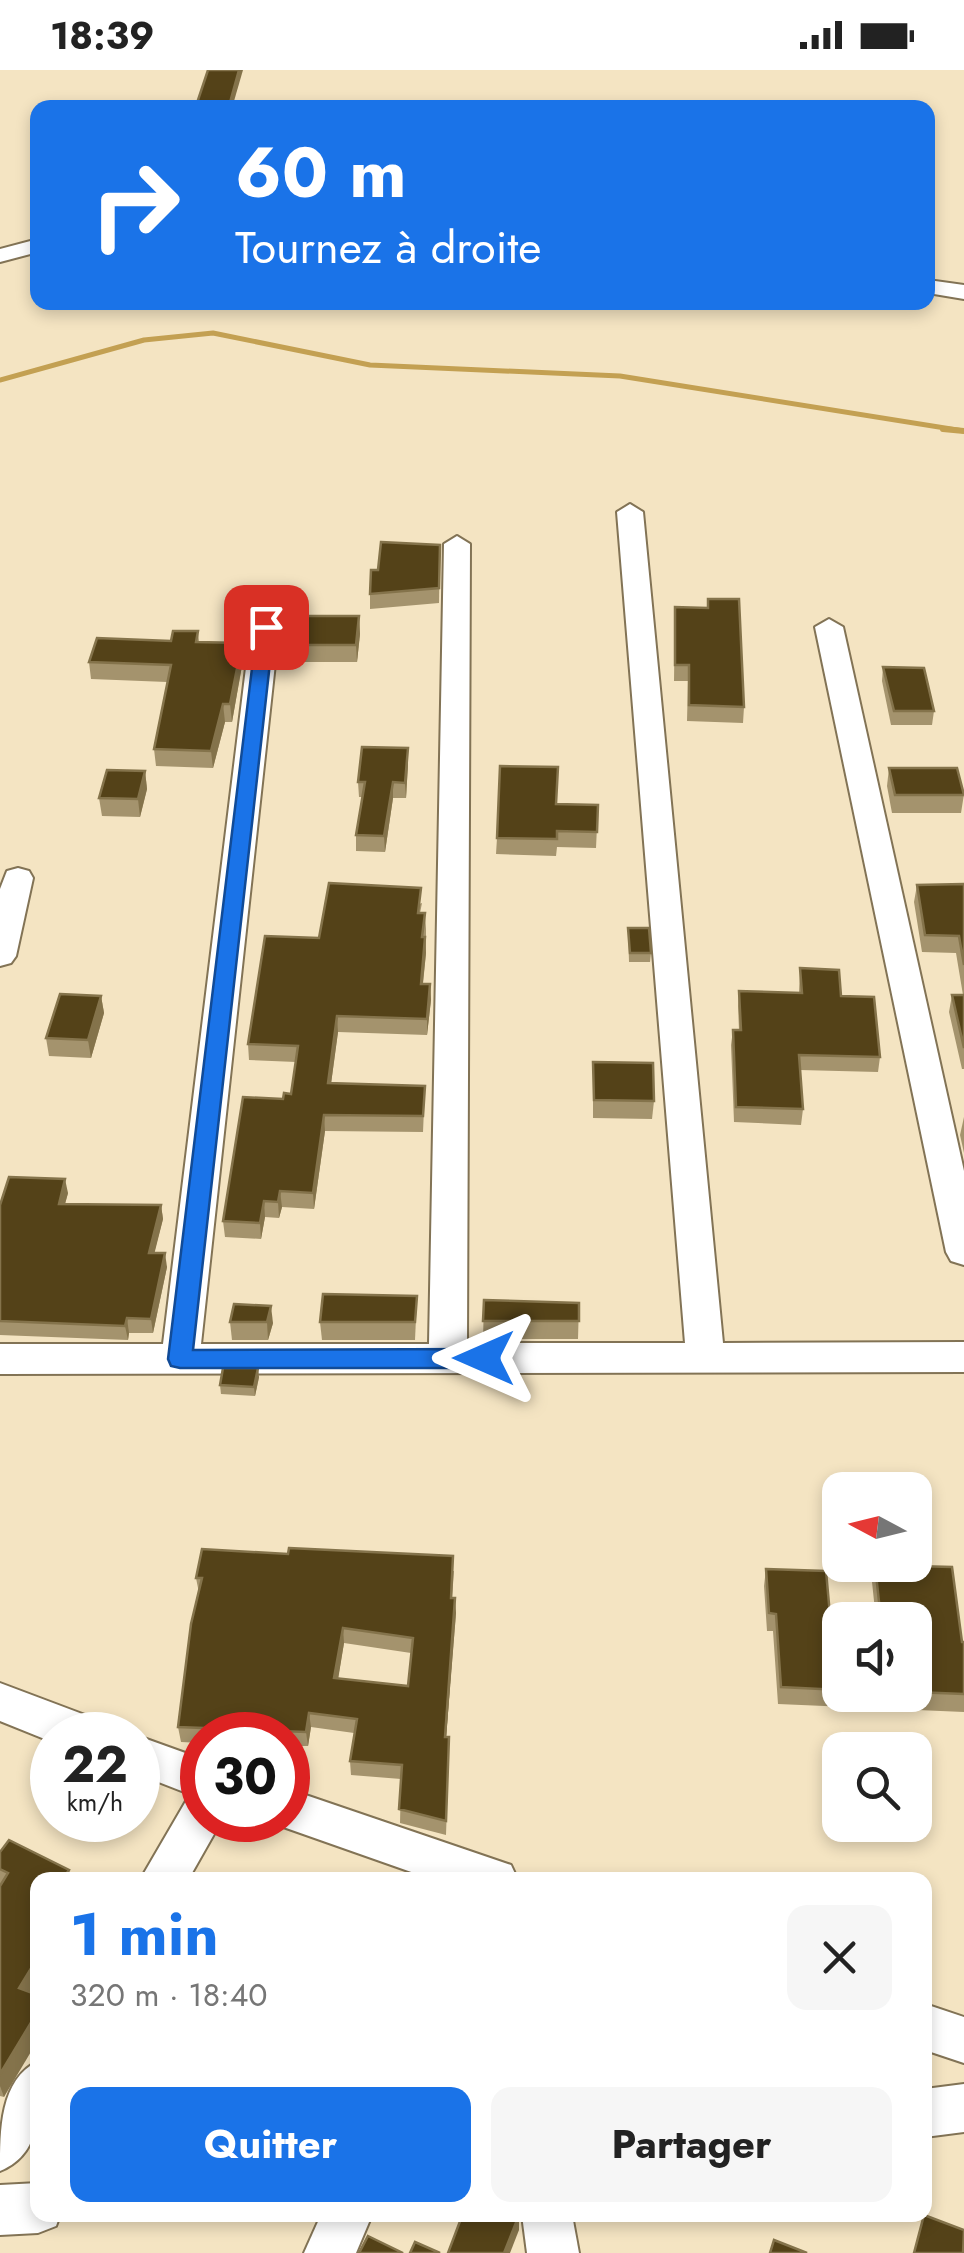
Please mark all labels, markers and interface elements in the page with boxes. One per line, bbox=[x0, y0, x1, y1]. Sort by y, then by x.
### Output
text: 18:39 bbox=[50, 8, 154, 63]
text: 60 m bbox=[235, 122, 407, 223]
icon: right bbox=[70, 140, 200, 270]
text: Tournez à droite bbox=[235, 215, 541, 280]
pin bbox=[224, 585, 309, 670]
icon: arrive bbox=[239, 600, 294, 655]
position arrow bbox=[432, 1306, 536, 1410]
north arrow bbox=[822, 1472, 932, 1582]
map controls bbox=[822, 1472, 932, 1842]
button: sound bbox=[822, 1602, 932, 1712]
speed limit sign: 30 bbox=[180, 1712, 310, 1842]
text: 22 bbox=[62, 1728, 128, 1801]
button: search bbox=[822, 1732, 932, 1842]
text: km/h bbox=[67, 1784, 123, 1820]
text: 1 min bbox=[70, 1891, 219, 1978]
button: close bbox=[787, 1905, 892, 2010]
text: 320 m · 18:40 bbox=[70, 1972, 268, 2018]
button: Quitter bbox=[70, 2087, 471, 2202]
button: Partager bbox=[491, 2087, 892, 2202]

